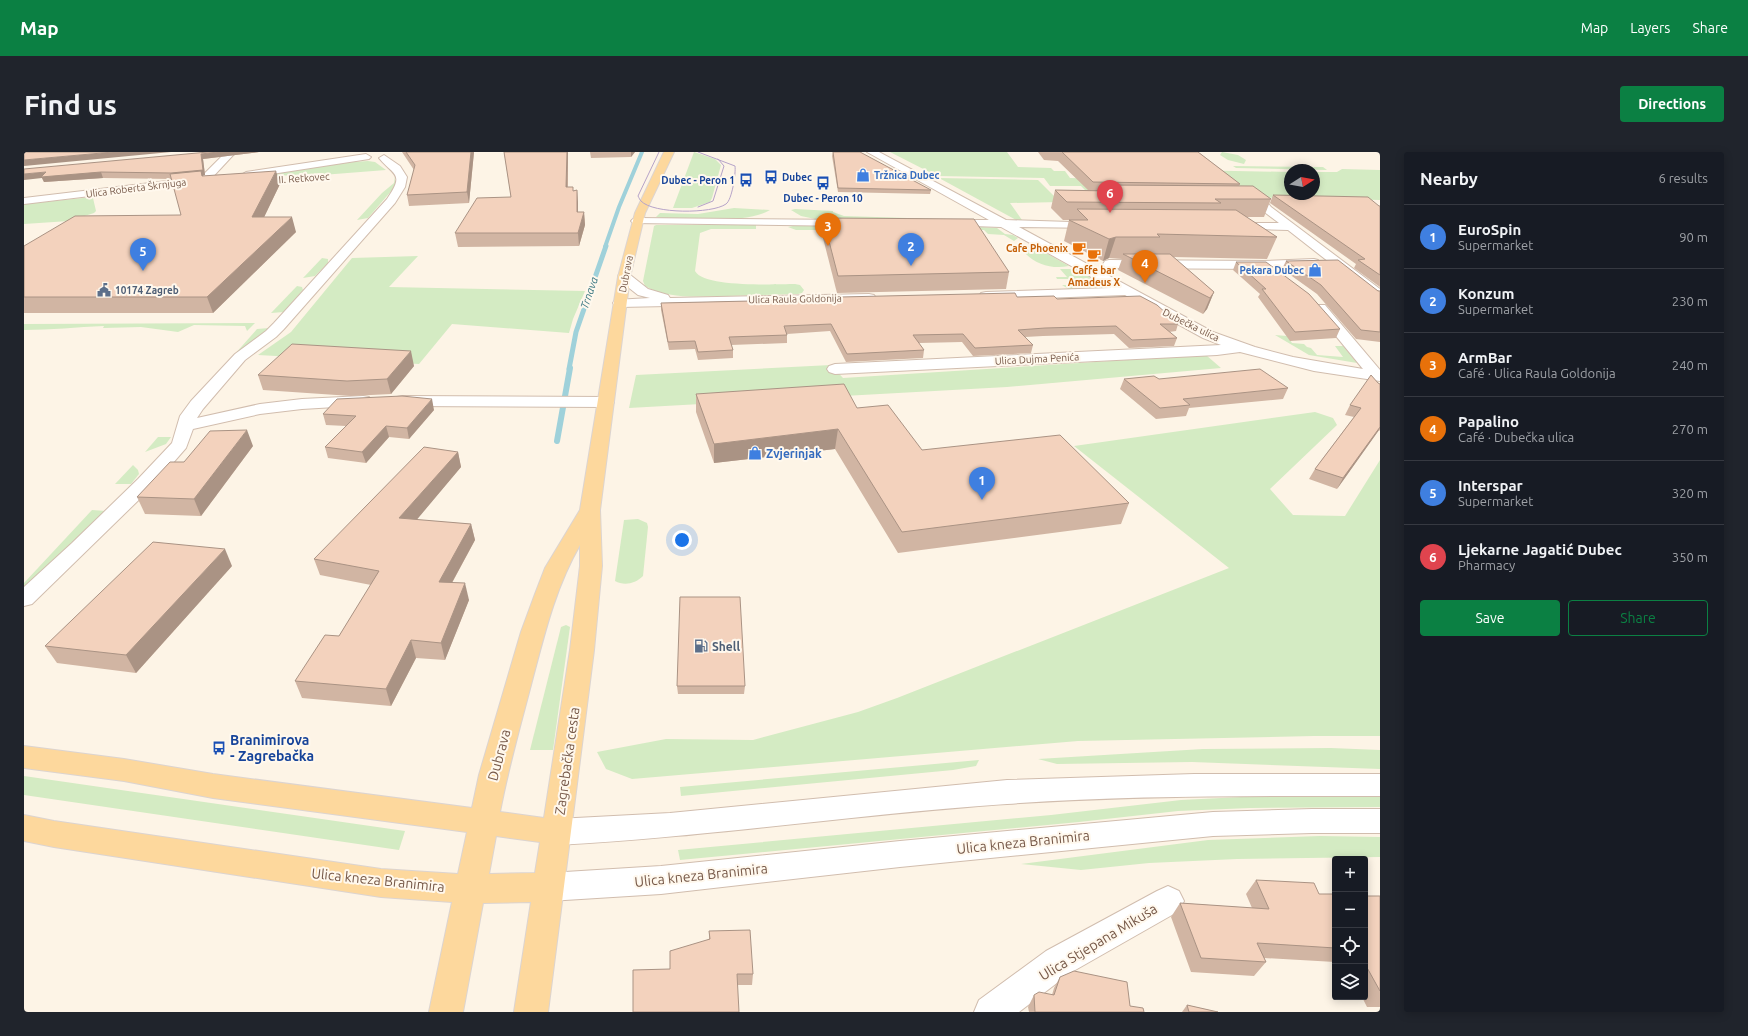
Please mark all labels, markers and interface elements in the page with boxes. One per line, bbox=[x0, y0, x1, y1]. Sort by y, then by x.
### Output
text: Map bbox=[20, 17, 59, 39]
text: Map bbox=[1581, 20, 1608, 36]
text: Layers bbox=[1630, 20, 1670, 36]
text: Share bbox=[1692, 20, 1728, 36]
button: Directions bbox=[1620, 86, 1724, 122]
text: Find us bbox=[24, 89, 117, 120]
north arrow bbox=[1284, 164, 1320, 200]
shop icon: Tržnica Dubec bbox=[855, 167, 871, 183]
bus stop icon: Dubec bbox=[763, 169, 779, 185]
text: Nearby bbox=[1420, 169, 1478, 188]
place label: Tržnica Dubec bbox=[874, 170, 940, 181]
street label: II. Retkovec bbox=[278, 171, 330, 185]
text: 6 results bbox=[1658, 171, 1708, 185]
bus stop icon: Dubec - Peron 1 bbox=[738, 172, 754, 188]
place label: Dubec bbox=[782, 172, 812, 183]
street label: Ulica Roberta Škrnjuga bbox=[85, 175, 187, 200]
place label: Dubec - Peron 1 bbox=[661, 175, 735, 186]
bus stop icon: Dubec - Peron 10 bbox=[815, 175, 831, 191]
pin: 6 bbox=[1097, 180, 1123, 213]
place label: Dubec - Peron 10 bbox=[783, 193, 863, 204]
pin: 3 bbox=[815, 213, 841, 246]
text: EuroSpin bbox=[1458, 221, 1521, 238]
text: 1 bbox=[1429, 230, 1437, 244]
text: 90 m bbox=[1679, 230, 1708, 244]
pin: 2 bbox=[898, 233, 924, 266]
pin: 5 bbox=[130, 238, 156, 271]
text: Supermarket bbox=[1458, 238, 1533, 252]
cafe icon: Cafe Phoenix bbox=[1071, 240, 1087, 256]
place label: Cafe Phoenix bbox=[1006, 243, 1069, 254]
cafe icon: Caffe bar Amadeus X bbox=[1086, 247, 1102, 263]
pin: 4 bbox=[1132, 250, 1158, 283]
street label: Dubrava bbox=[617, 255, 635, 293]
shop icon: Pekara Dubec bbox=[1307, 262, 1323, 278]
place label: Caffe bar Amadeus X bbox=[1068, 264, 1121, 288]
place label: Pekara Dubec bbox=[1239, 265, 1304, 276]
water label: Trnava bbox=[578, 275, 600, 311]
public building icon: 10174 Zagreb bbox=[96, 282, 112, 298]
place label: 10174 Zagreb bbox=[115, 285, 179, 296]
text: Konzum bbox=[1458, 285, 1514, 302]
street label: Ulica Raula Goldonija bbox=[748, 293, 842, 305]
text: 2 bbox=[1429, 294, 1437, 308]
text: 230 m bbox=[1672, 294, 1708, 308]
text: Supermarket bbox=[1458, 302, 1533, 316]
street label: Dubečka ulica bbox=[1161, 307, 1221, 343]
text: ArmBar bbox=[1458, 349, 1512, 366]
street label: Ulica Dujma Penića bbox=[995, 351, 1079, 367]
text: 3 bbox=[1429, 358, 1437, 372]
text: 240 m bbox=[1672, 358, 1708, 372]
text: Café · Ulica Raula Goldonija bbox=[1458, 366, 1616, 380]
text: Papalino bbox=[1458, 413, 1519, 430]
text: 4 bbox=[1429, 422, 1437, 436]
text: 270 m bbox=[1672, 422, 1708, 436]
text: Café · Dubečka ulica bbox=[1458, 430, 1574, 444]
shop icon: Zvjerinjak bbox=[747, 445, 763, 461]
place label: Zvjerinjak bbox=[766, 447, 822, 460]
pin: 1 bbox=[969, 467, 995, 500]
text: Interspar bbox=[1458, 477, 1523, 494]
text: 5 bbox=[1429, 486, 1437, 500]
text: 320 m bbox=[1672, 486, 1708, 500]
text: Supermarket bbox=[1458, 494, 1533, 508]
your location bbox=[672, 530, 692, 550]
text: Ljekarne Jagatić Dubec bbox=[1458, 541, 1622, 558]
text: 6 bbox=[1429, 550, 1437, 564]
text: 350 m bbox=[1672, 550, 1708, 564]
text: Pharmacy bbox=[1458, 558, 1515, 572]
button: Save bbox=[1420, 600, 1560, 636]
button: Share bbox=[1568, 600, 1708, 636]
fuel station icon: Shell bbox=[693, 638, 709, 654]
place label: Shell bbox=[712, 640, 740, 653]
street label: Zagrebačka cesta bbox=[552, 706, 582, 816]
street label: Dubrava bbox=[484, 728, 514, 782]
place label: Branimirova - Zagrebačka bbox=[230, 732, 314, 764]
bus stop icon: Branimirova - Zagrebačka bbox=[211, 740, 227, 756]
street label: Ulica kneza Branimira bbox=[956, 827, 1090, 857]
map controls bbox=[1332, 856, 1368, 1000]
button: + bbox=[1332, 856, 1368, 892]
street label: Ulica kneza Branimira bbox=[634, 860, 768, 890]
street label: Ulica kneza Branimira bbox=[311, 865, 445, 895]
button: − bbox=[1332, 892, 1368, 928]
street label: Ulica Stjepana Mikuša bbox=[1036, 900, 1160, 984]
button: locate bbox=[1332, 928, 1368, 964]
button: layers bbox=[1332, 964, 1368, 1000]

